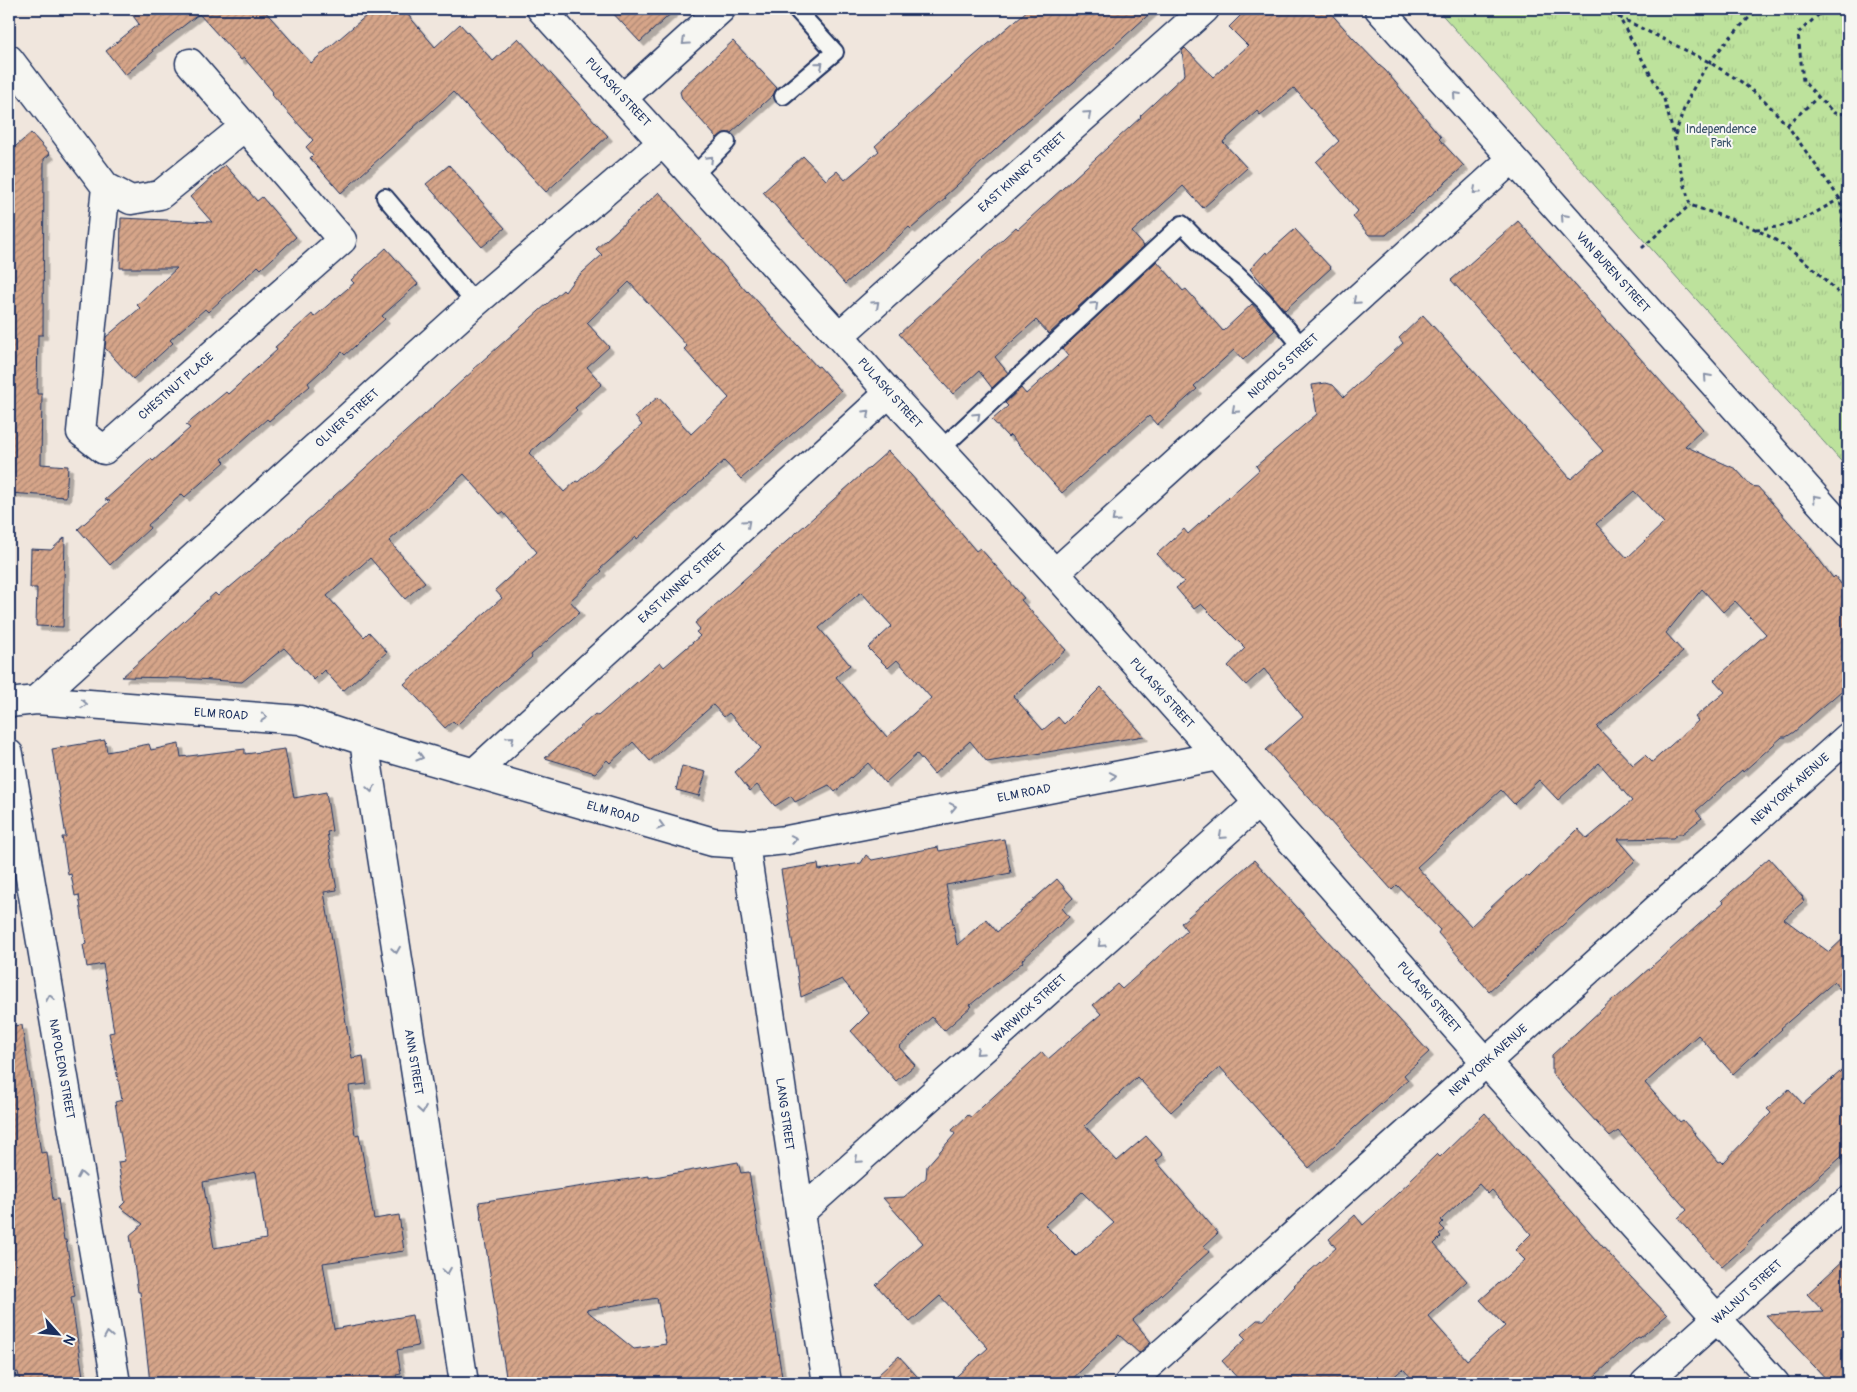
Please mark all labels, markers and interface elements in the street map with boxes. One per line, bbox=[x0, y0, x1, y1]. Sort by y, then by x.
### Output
one-way arrow bbox=[682, 36, 691, 45]
street label: PULASKI STREET bbox=[582, 55, 654, 130]
one-way arrow bbox=[814, 62, 823, 70]
one-way arrow bbox=[1453, 92, 1462, 101]
one-way arrow bbox=[1082, 111, 1091, 119]
park label: Independence Park bbox=[1686, 122, 1756, 151]
street label: EAST KINNEY STREET bbox=[975, 129, 1069, 216]
one-way arrow bbox=[704, 156, 713, 165]
one-way arrow bbox=[1472, 186, 1481, 195]
one-way arrow bbox=[1561, 213, 1570, 222]
street label: VAN BUREN STREET bbox=[1572, 229, 1653, 316]
one-way arrow bbox=[1352, 295, 1361, 304]
one-way arrow bbox=[870, 300, 879, 309]
one-way arrow bbox=[1090, 302, 1099, 311]
street label: NICHOLS STREET bbox=[1245, 330, 1322, 402]
street label: CHESTNUT PLACE bbox=[136, 350, 217, 423]
street label: PULASKI STREET bbox=[854, 355, 925, 432]
one-way arrow bbox=[1704, 373, 1713, 382]
street label: OLIVER STREET bbox=[312, 386, 383, 451]
one-way arrow bbox=[1232, 404, 1241, 413]
one-way arrow bbox=[862, 410, 871, 419]
one-way arrow bbox=[971, 413, 980, 422]
one-way arrow bbox=[1813, 494, 1822, 503]
one-way arrow bbox=[1111, 513, 1120, 522]
one-way arrow bbox=[742, 520, 751, 529]
street label: EAST KINNEY STREET bbox=[635, 540, 729, 627]
street label: PULASKI STREET bbox=[1126, 655, 1197, 732]
one-way arrow bbox=[80, 698, 88, 709]
street label: ELM ROAD bbox=[193, 705, 249, 724]
one-way arrow bbox=[260, 711, 268, 722]
one-way arrow bbox=[506, 736, 515, 745]
street label: NEW YORK AVENUE bbox=[1748, 750, 1833, 829]
one-way arrow bbox=[416, 751, 425, 762]
one-way arrow bbox=[1108, 771, 1117, 782]
street label: ELM ROAD bbox=[996, 781, 1053, 806]
one-way arrow bbox=[366, 785, 376, 794]
street label: ELM ROAD bbox=[585, 798, 641, 827]
one-way arrow bbox=[949, 803, 957, 813]
one-way arrow bbox=[656, 821, 664, 831]
one-way arrow bbox=[1218, 830, 1227, 839]
one-way arrow bbox=[789, 834, 798, 844]
one-way arrow bbox=[1097, 938, 1106, 947]
one-way arrow bbox=[391, 946, 401, 954]
street label: PULASKI STREET bbox=[1394, 959, 1464, 1036]
street label: WARWICK STREET bbox=[989, 971, 1070, 1046]
one-way arrow bbox=[46, 993, 56, 1002]
street label: NAPOLEON STREET bbox=[45, 1018, 78, 1121]
street label: NEW YORK AVENUE bbox=[1446, 1021, 1531, 1100]
street label: ANN STREET bbox=[401, 1028, 426, 1096]
one-way arrow bbox=[976, 1046, 985, 1055]
street label: LANG STREET bbox=[772, 1077, 797, 1152]
one-way arrow bbox=[416, 1106, 426, 1115]
one-way arrow bbox=[855, 1155, 864, 1164]
one-way arrow bbox=[76, 1171, 86, 1179]
street label: WALNUT STREET bbox=[1709, 1257, 1786, 1328]
one-way arrow bbox=[441, 1267, 451, 1275]
north arrow bbox=[32, 1310, 82, 1360]
one-way arrow bbox=[103, 1331, 113, 1340]
text: N bbox=[59, 1332, 79, 1348]

